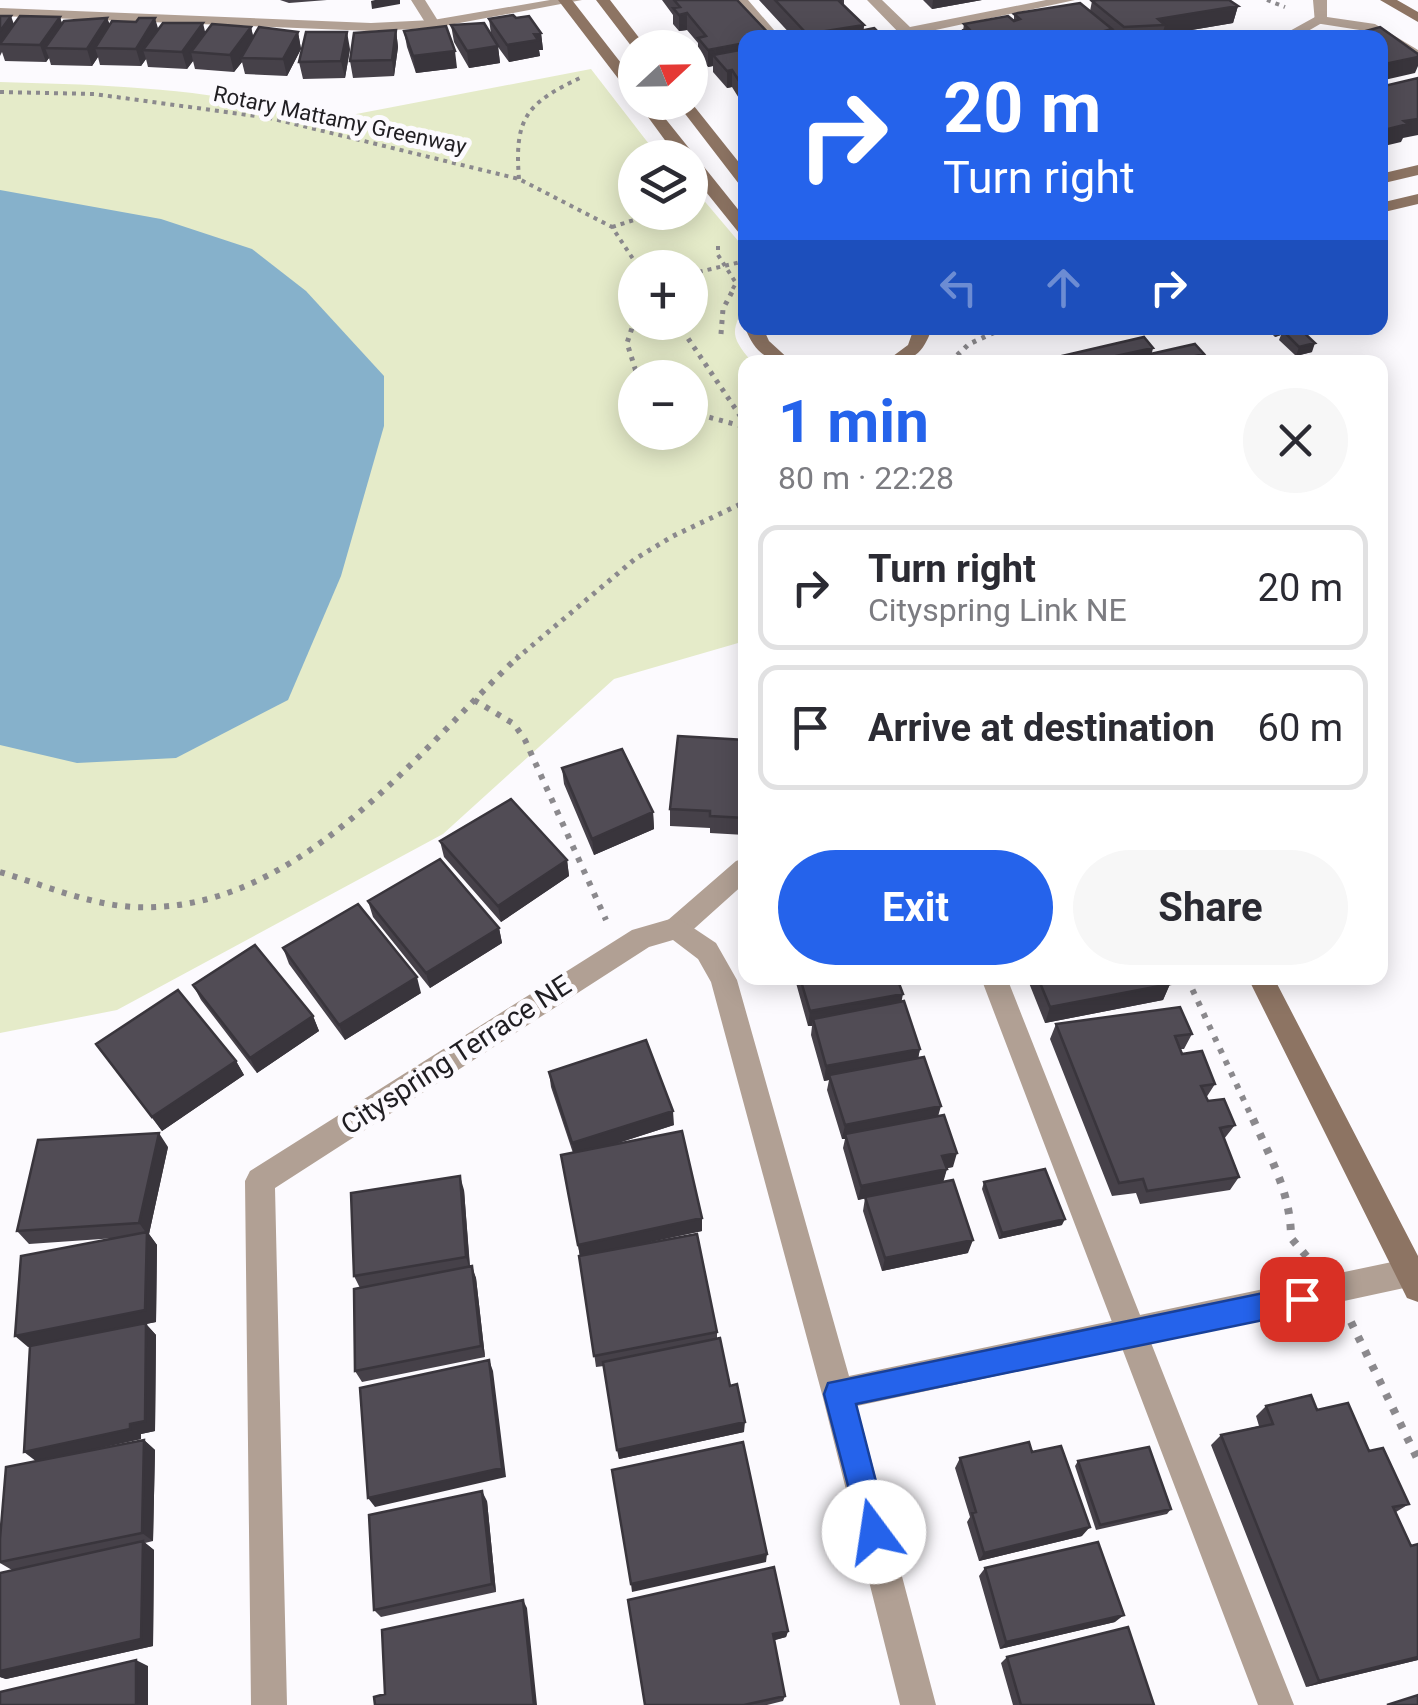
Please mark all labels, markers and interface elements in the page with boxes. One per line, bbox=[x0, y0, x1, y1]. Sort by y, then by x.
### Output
north arrow bbox=[618, 30, 708, 120]
map controls bbox=[618, 30, 708, 450]
text: 20 m bbox=[943, 67, 1101, 149]
icon: right bbox=[778, 70, 908, 200]
street label: Rotary Mattamy Greenway bbox=[211, 81, 469, 159]
button: layers bbox=[618, 140, 708, 230]
text: Turn right bbox=[943, 151, 1135, 204]
button: + bbox=[618, 250, 708, 340]
icon: left bbox=[931, 260, 986, 315]
icon: ahead bbox=[1036, 260, 1091, 315]
icon: right bbox=[1141, 260, 1196, 315]
button: − bbox=[618, 360, 708, 450]
text: 1 min bbox=[778, 386, 929, 457]
button: close bbox=[1243, 388, 1348, 493]
text: 80 m · 22:28 bbox=[778, 459, 954, 497]
text: Turn right bbox=[868, 547, 1036, 591]
icon: right bbox=[783, 560, 838, 615]
text: 20 m bbox=[1258, 566, 1343, 610]
text: Cityspring Link NE bbox=[868, 591, 1127, 629]
icon: arrive bbox=[783, 700, 838, 755]
text: Arrive at destination bbox=[868, 706, 1215, 750]
text: 60 m bbox=[1258, 706, 1343, 750]
button: Exit bbox=[778, 850, 1053, 965]
button: Share bbox=[1073, 850, 1348, 965]
street label: Cityspring Terrace NE bbox=[335, 968, 577, 1142]
pin bbox=[1260, 1257, 1345, 1342]
icon: arrive bbox=[1275, 1272, 1330, 1327]
position arrow bbox=[822, 1480, 926, 1584]

